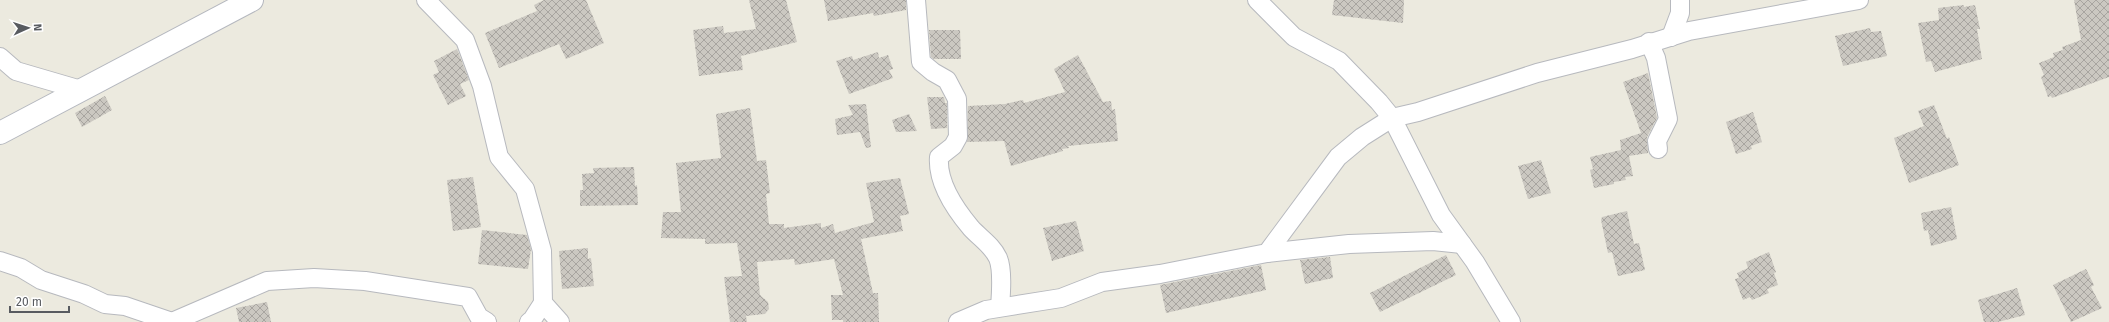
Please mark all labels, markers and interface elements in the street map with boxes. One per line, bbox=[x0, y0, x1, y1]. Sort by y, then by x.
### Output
north arrow bbox=[8, 8, 48, 48]
text: N bbox=[31, 24, 44, 31]
scale bar bbox=[10, 288, 69, 314]
text: 20 m bbox=[16, 295, 42, 309]

